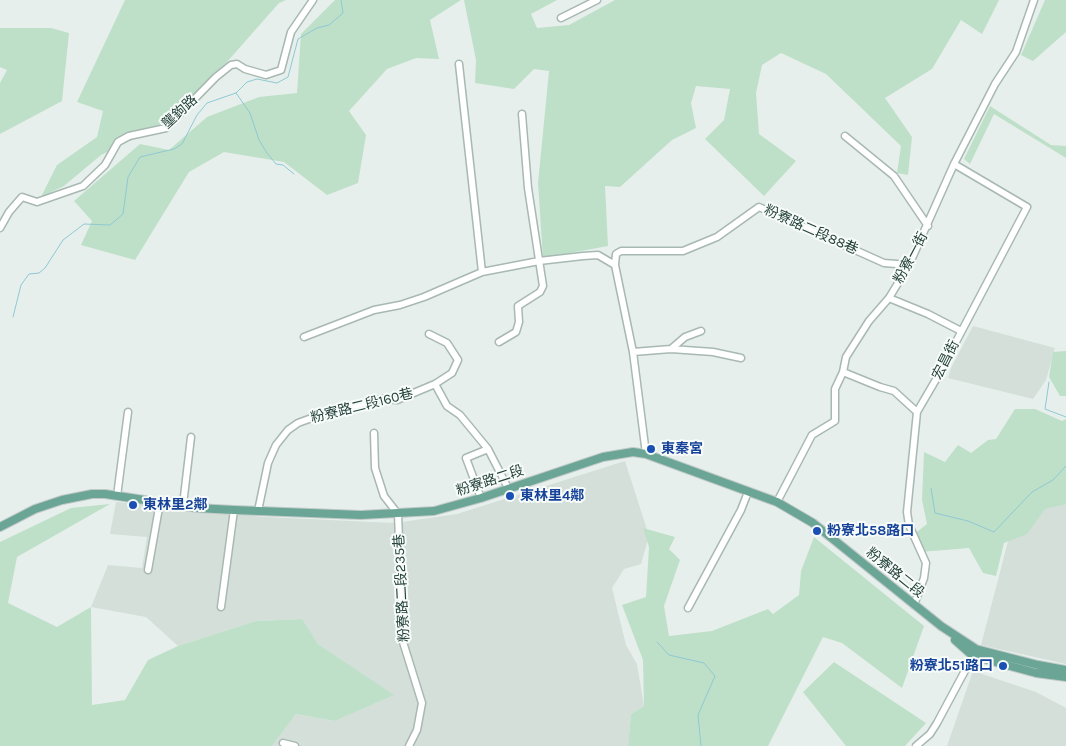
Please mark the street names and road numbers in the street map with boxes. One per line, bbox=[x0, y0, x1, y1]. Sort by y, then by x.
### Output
street label: 壟鉤路 bbox=[159, 92, 201, 132]
street label: 粉寮路二段88巷 bbox=[761, 202, 861, 258]
street label: 粉寮一街 bbox=[890, 229, 932, 287]
street label: 宏昌街 bbox=[929, 337, 963, 383]
street label: 粉寮路二段160巷 bbox=[309, 385, 415, 427]
street label: 粉寮路二段 bbox=[454, 462, 526, 500]
street label: 粉寮路二段235巷 bbox=[391, 533, 413, 643]
street label: 粉寮路二段 bbox=[863, 544, 927, 602]

